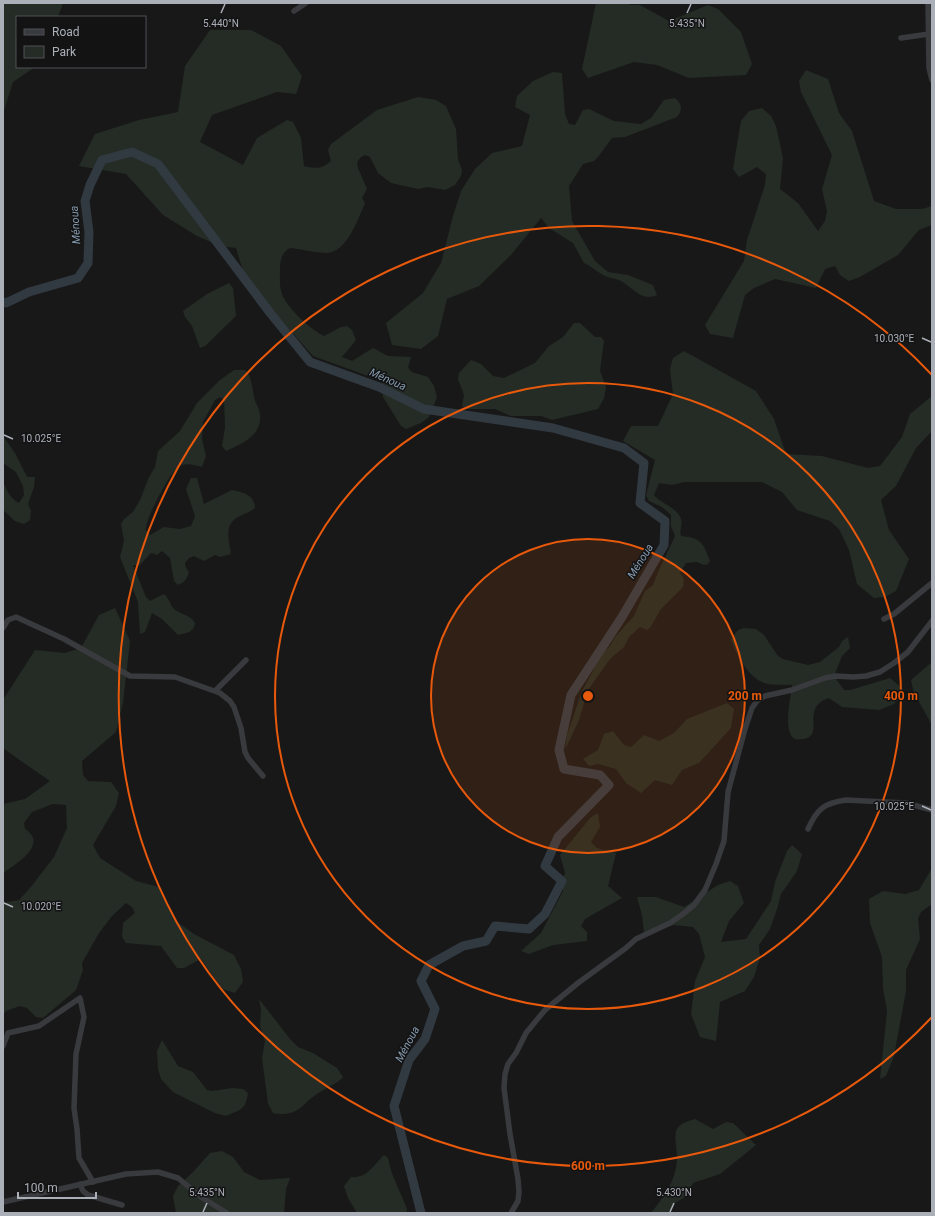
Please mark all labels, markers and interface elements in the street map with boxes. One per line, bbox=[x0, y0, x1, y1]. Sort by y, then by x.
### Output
legend bbox=[16, 16, 146, 68]
text: 5.440°N bbox=[203, 18, 239, 29]
text: 5.435°N bbox=[669, 18, 705, 29]
text: Road bbox=[52, 25, 80, 39]
text: Park bbox=[52, 45, 77, 59]
water label: Ménoua bbox=[68, 205, 83, 245]
text: 10.030°E bbox=[874, 333, 914, 344]
water label: Ménoua bbox=[368, 366, 408, 393]
text: 10.025°E bbox=[21, 433, 61, 444]
water label: Ménoua bbox=[625, 541, 656, 581]
centre of rings bbox=[581, 689, 595, 703]
text: 200 m bbox=[728, 689, 762, 703]
text: 400 m bbox=[884, 689, 918, 703]
text: 10.025°E bbox=[874, 801, 914, 812]
text: 10.020°E bbox=[21, 901, 61, 912]
water label: Ménoua bbox=[393, 1024, 422, 1064]
text: 600 m bbox=[571, 1159, 605, 1173]
scale bar bbox=[18, 1174, 96, 1200]
text: 100 m bbox=[24, 1181, 58, 1195]
text: 5.435°N bbox=[189, 1187, 225, 1198]
text: 5.430°N bbox=[656, 1187, 692, 1198]

